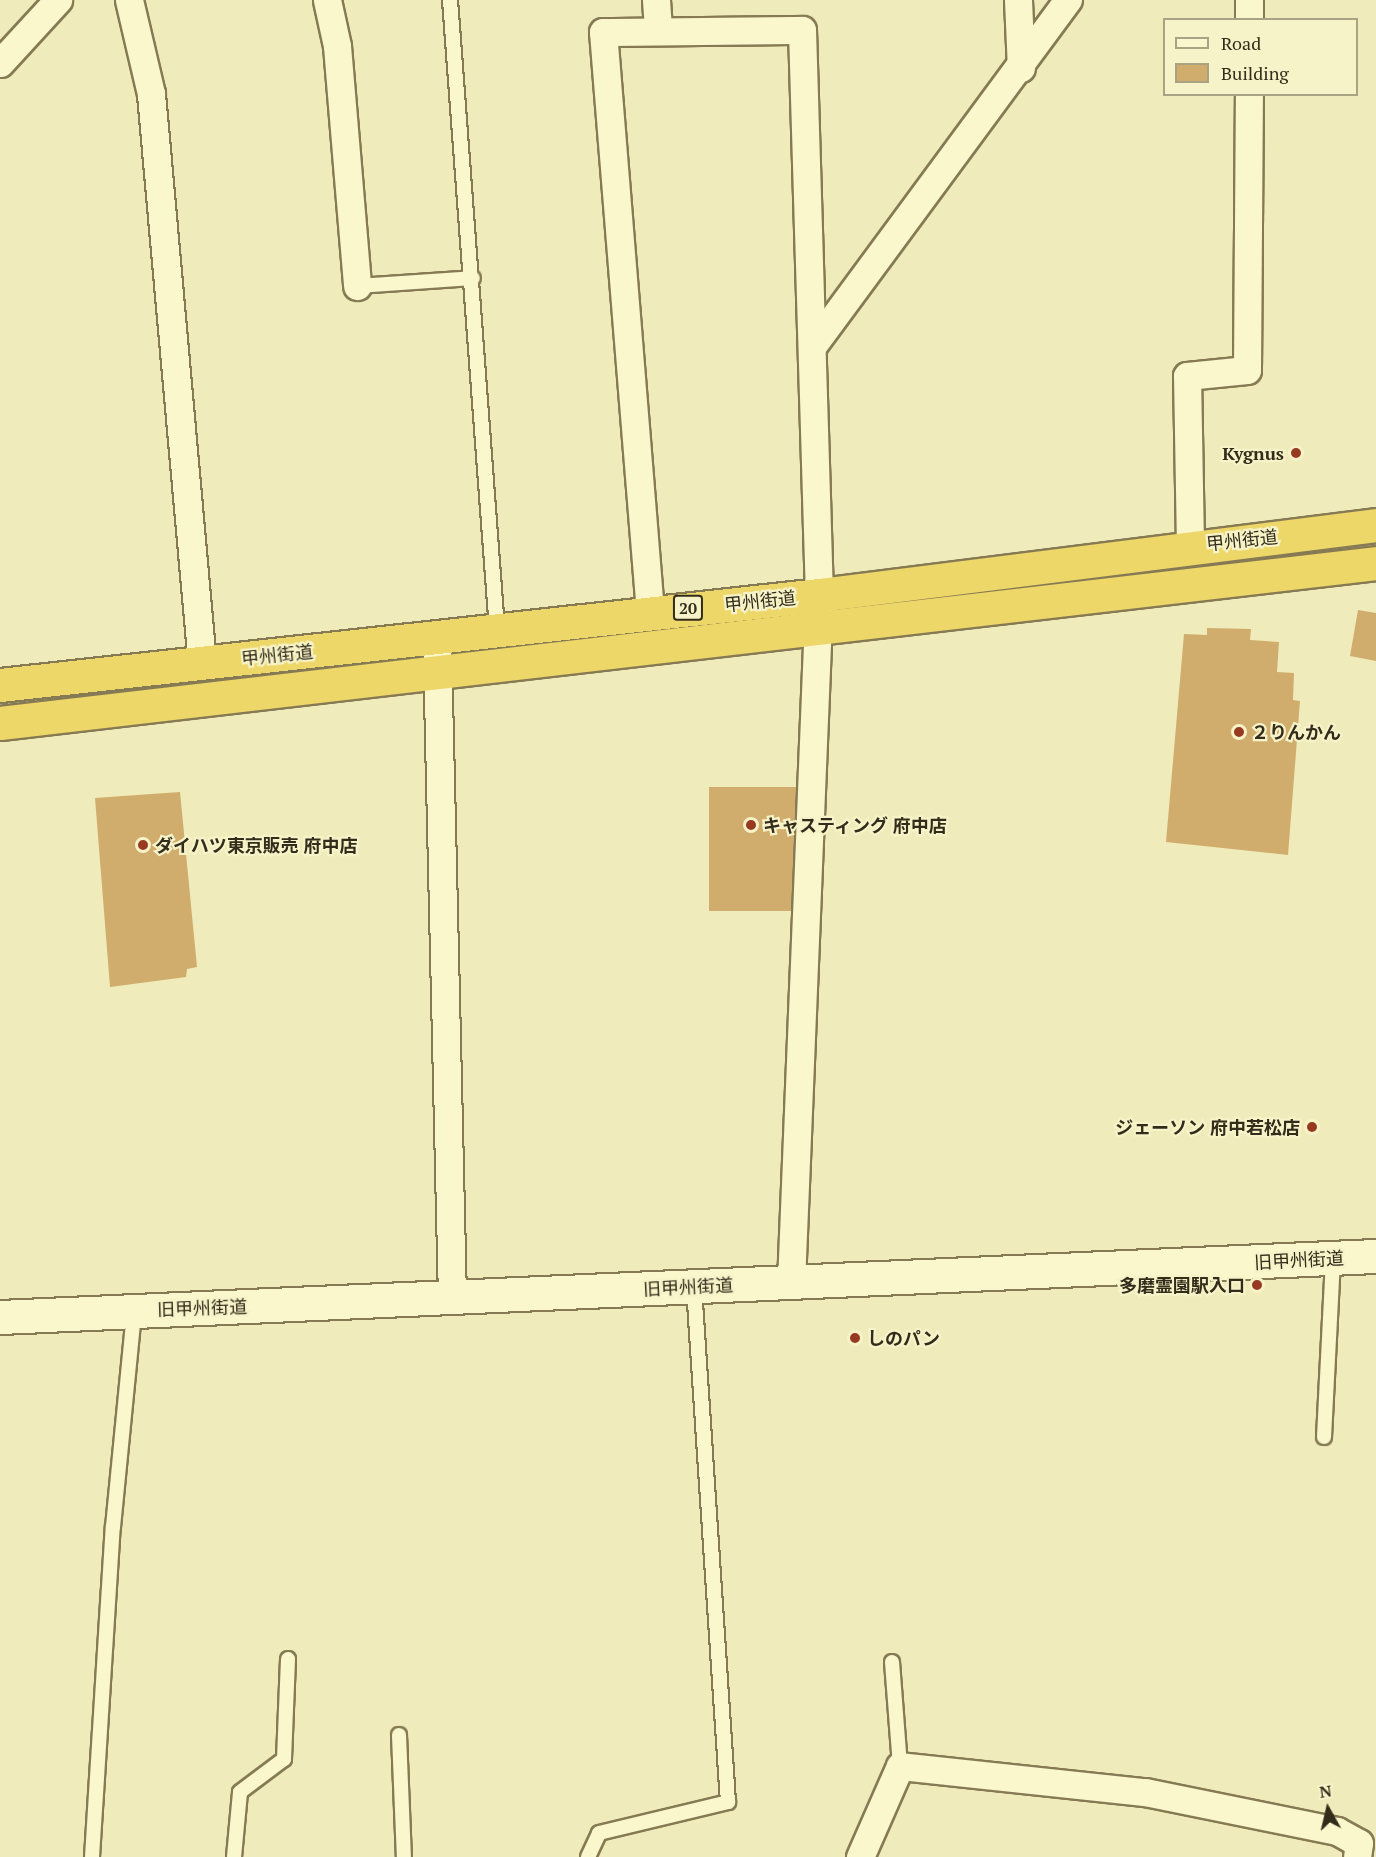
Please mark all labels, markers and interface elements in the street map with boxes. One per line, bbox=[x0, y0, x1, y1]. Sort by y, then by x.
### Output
legend bbox=[1163, 18, 1358, 96]
text: Road bbox=[1221, 31, 1261, 55]
text: Building bbox=[1221, 61, 1289, 85]
place label: Kygnus bbox=[1222, 442, 1284, 464]
marker: Kygnus bbox=[1289, 446, 1303, 460]
street label: 甲州街道 bbox=[1205, 525, 1279, 555]
street label: 甲州街道 bbox=[723, 586, 797, 616]
road number: 20 bbox=[672, 595, 704, 621]
street label: 甲州街道 bbox=[240, 640, 314, 670]
place label: ２りんかん bbox=[1251, 721, 1341, 743]
marker: ２りんかん bbox=[1232, 725, 1246, 739]
place label: キャスティング 府中店 bbox=[763, 814, 948, 836]
marker: キャスティング 府中店 bbox=[744, 818, 758, 832]
place label: ダイハツ東京販売 府中店 bbox=[155, 834, 358, 856]
marker: ダイハツ東京販売 府中店 bbox=[136, 838, 150, 852]
place label: ジェーソン 府中若松店 bbox=[1115, 1116, 1300, 1138]
marker: ジェーソン 府中若松店 bbox=[1305, 1120, 1319, 1134]
street label: 旧甲州街道 bbox=[1253, 1247, 1345, 1273]
street label: 旧甲州街道 bbox=[642, 1274, 734, 1300]
place label: 多磨霊園駅入口 bbox=[1119, 1274, 1245, 1296]
marker: 多磨霊園駅入口 bbox=[1250, 1278, 1264, 1292]
street label: 旧甲州街道 bbox=[157, 1296, 247, 1320]
place label: しのパン bbox=[867, 1327, 939, 1349]
marker: しのパン bbox=[848, 1331, 862, 1345]
north arrow bbox=[1298, 1779, 1358, 1839]
text: N bbox=[1318, 1779, 1333, 1803]

